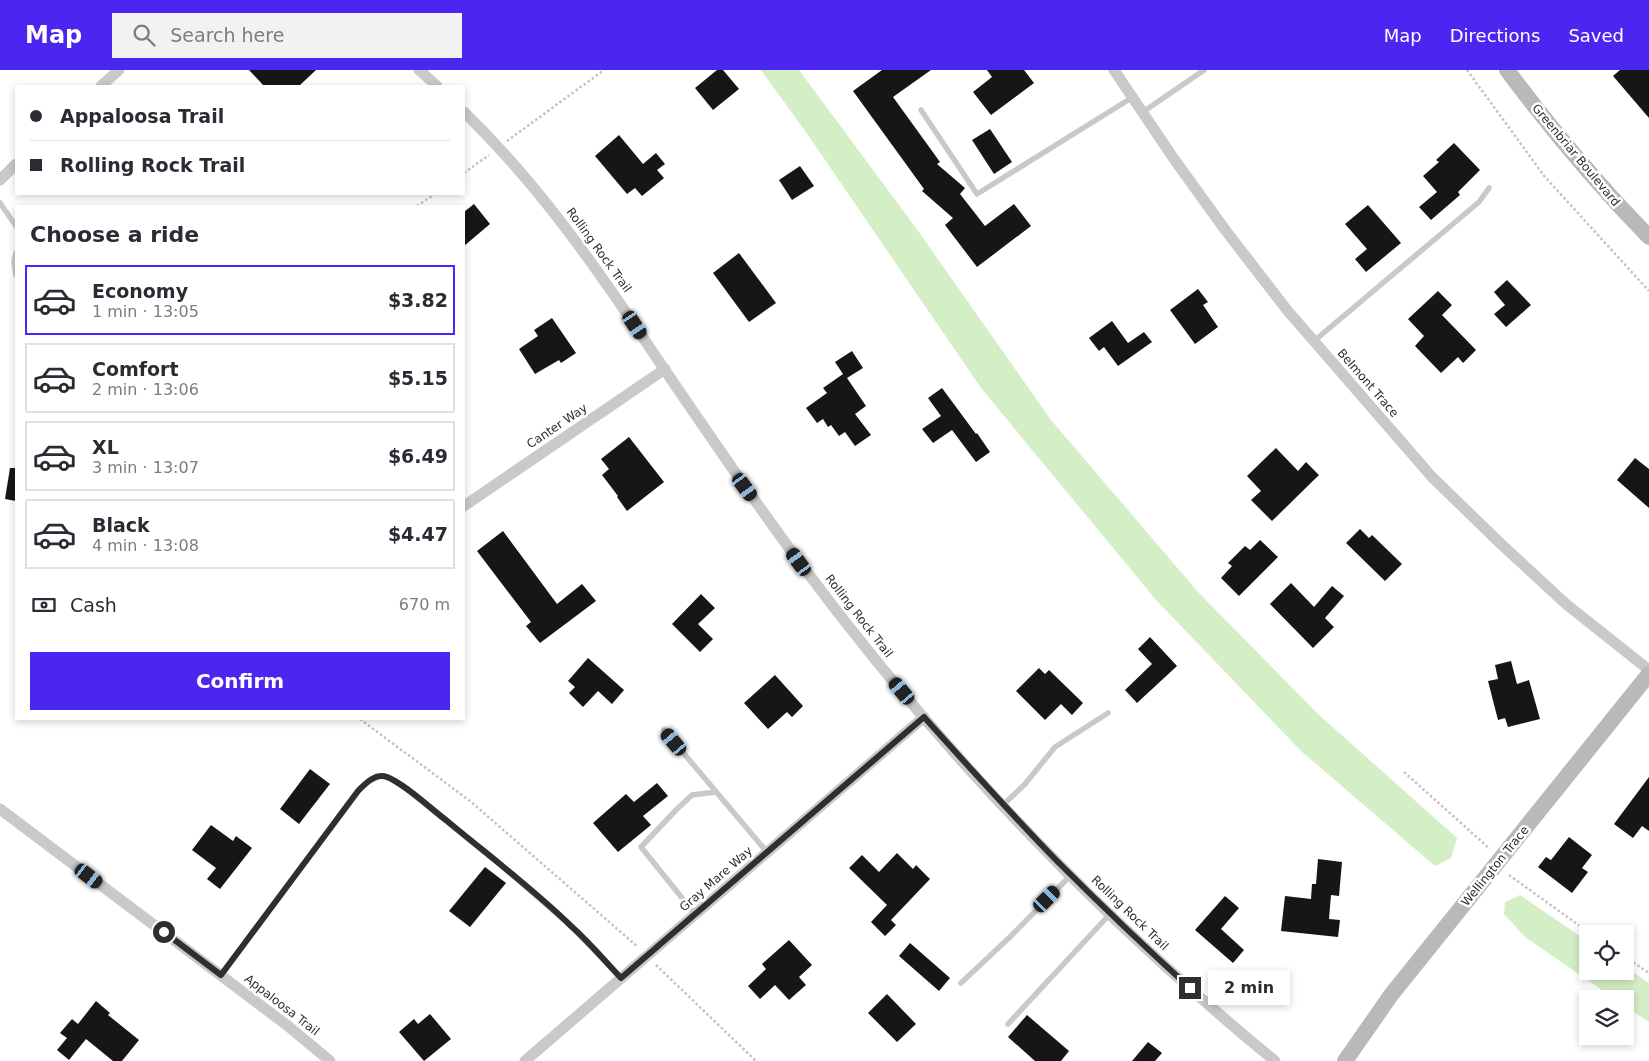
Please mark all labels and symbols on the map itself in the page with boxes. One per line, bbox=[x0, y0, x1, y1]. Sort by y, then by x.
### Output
street label: Greenbriar Boulevard bbox=[1529, 101, 1623, 209]
street label: Rolling Rock Trail bbox=[564, 205, 634, 295]
car bbox=[620, 308, 649, 342]
street label: Belmont Trace bbox=[1335, 346, 1401, 420]
street label: Canter Way bbox=[524, 401, 590, 451]
car bbox=[730, 470, 759, 504]
car bbox=[784, 545, 813, 579]
street label: Rolling Rock Trail bbox=[822, 572, 896, 660]
car bbox=[886, 675, 917, 707]
car bbox=[658, 726, 689, 758]
street label: Wellington Trace bbox=[1458, 823, 1532, 909]
street label: Gray Mare Way bbox=[677, 844, 755, 914]
car bbox=[72, 861, 105, 891]
street label: Rolling Rock Trail bbox=[1089, 873, 1171, 953]
car bbox=[1031, 883, 1062, 915]
route start bbox=[153, 921, 175, 943]
callout: 2 min bbox=[1208, 970, 1290, 1006]
street label: Appaloosa Trail bbox=[242, 972, 322, 1038]
route end bbox=[1179, 977, 1201, 999]

